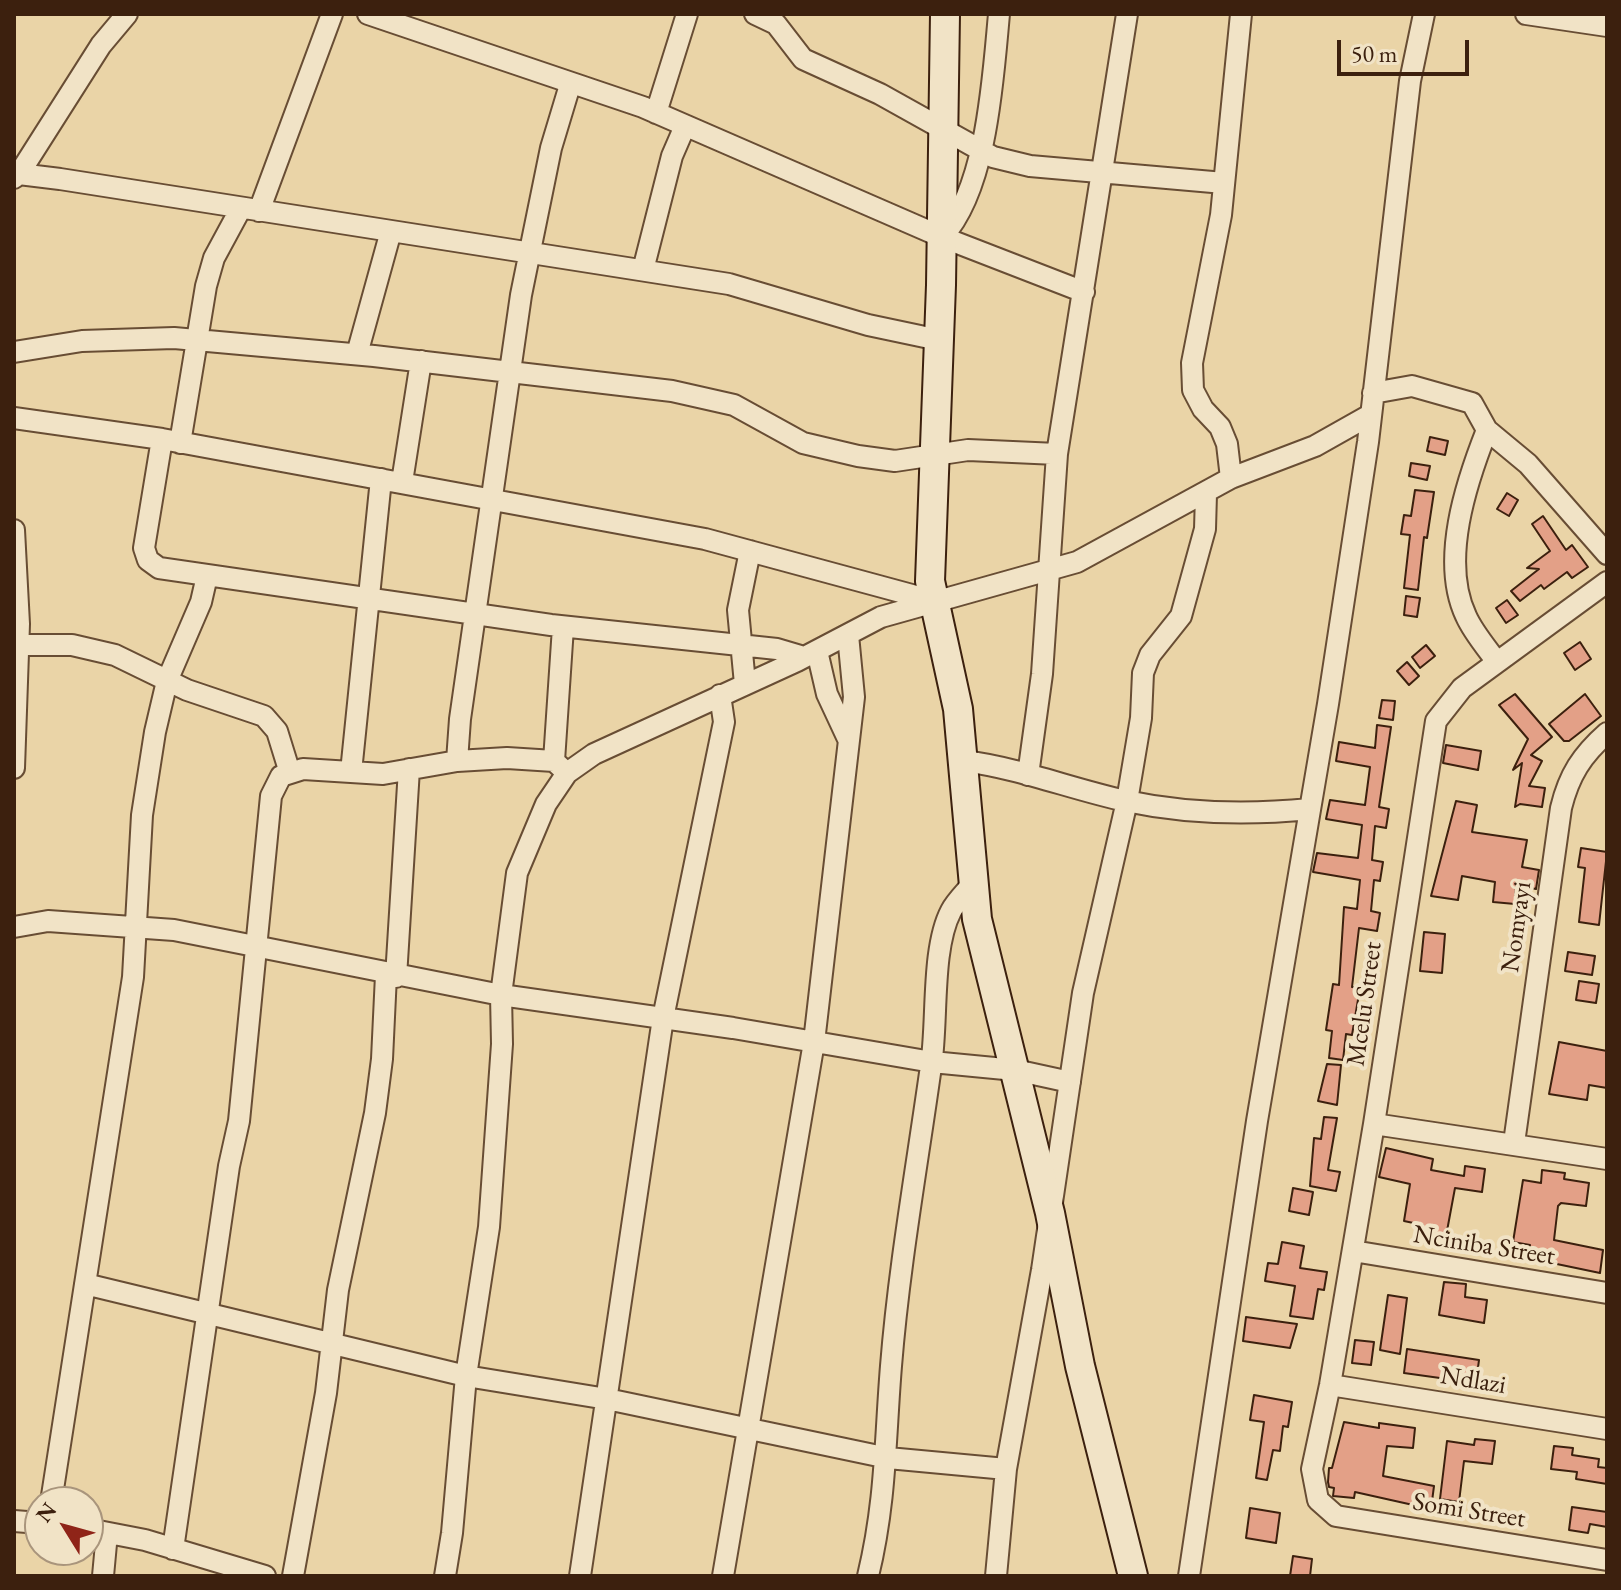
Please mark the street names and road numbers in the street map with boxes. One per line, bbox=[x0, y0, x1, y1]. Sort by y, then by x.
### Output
street label: Nomyayi bbox=[1495, 880, 1539, 974]
street label: Mcelu Street bbox=[1341, 940, 1389, 1068]
street label: Nciniba Street bbox=[1411, 1219, 1557, 1273]
street label: Ndlazi bbox=[1438, 1360, 1508, 1402]
street label: Somi Street bbox=[1410, 1487, 1528, 1535]

